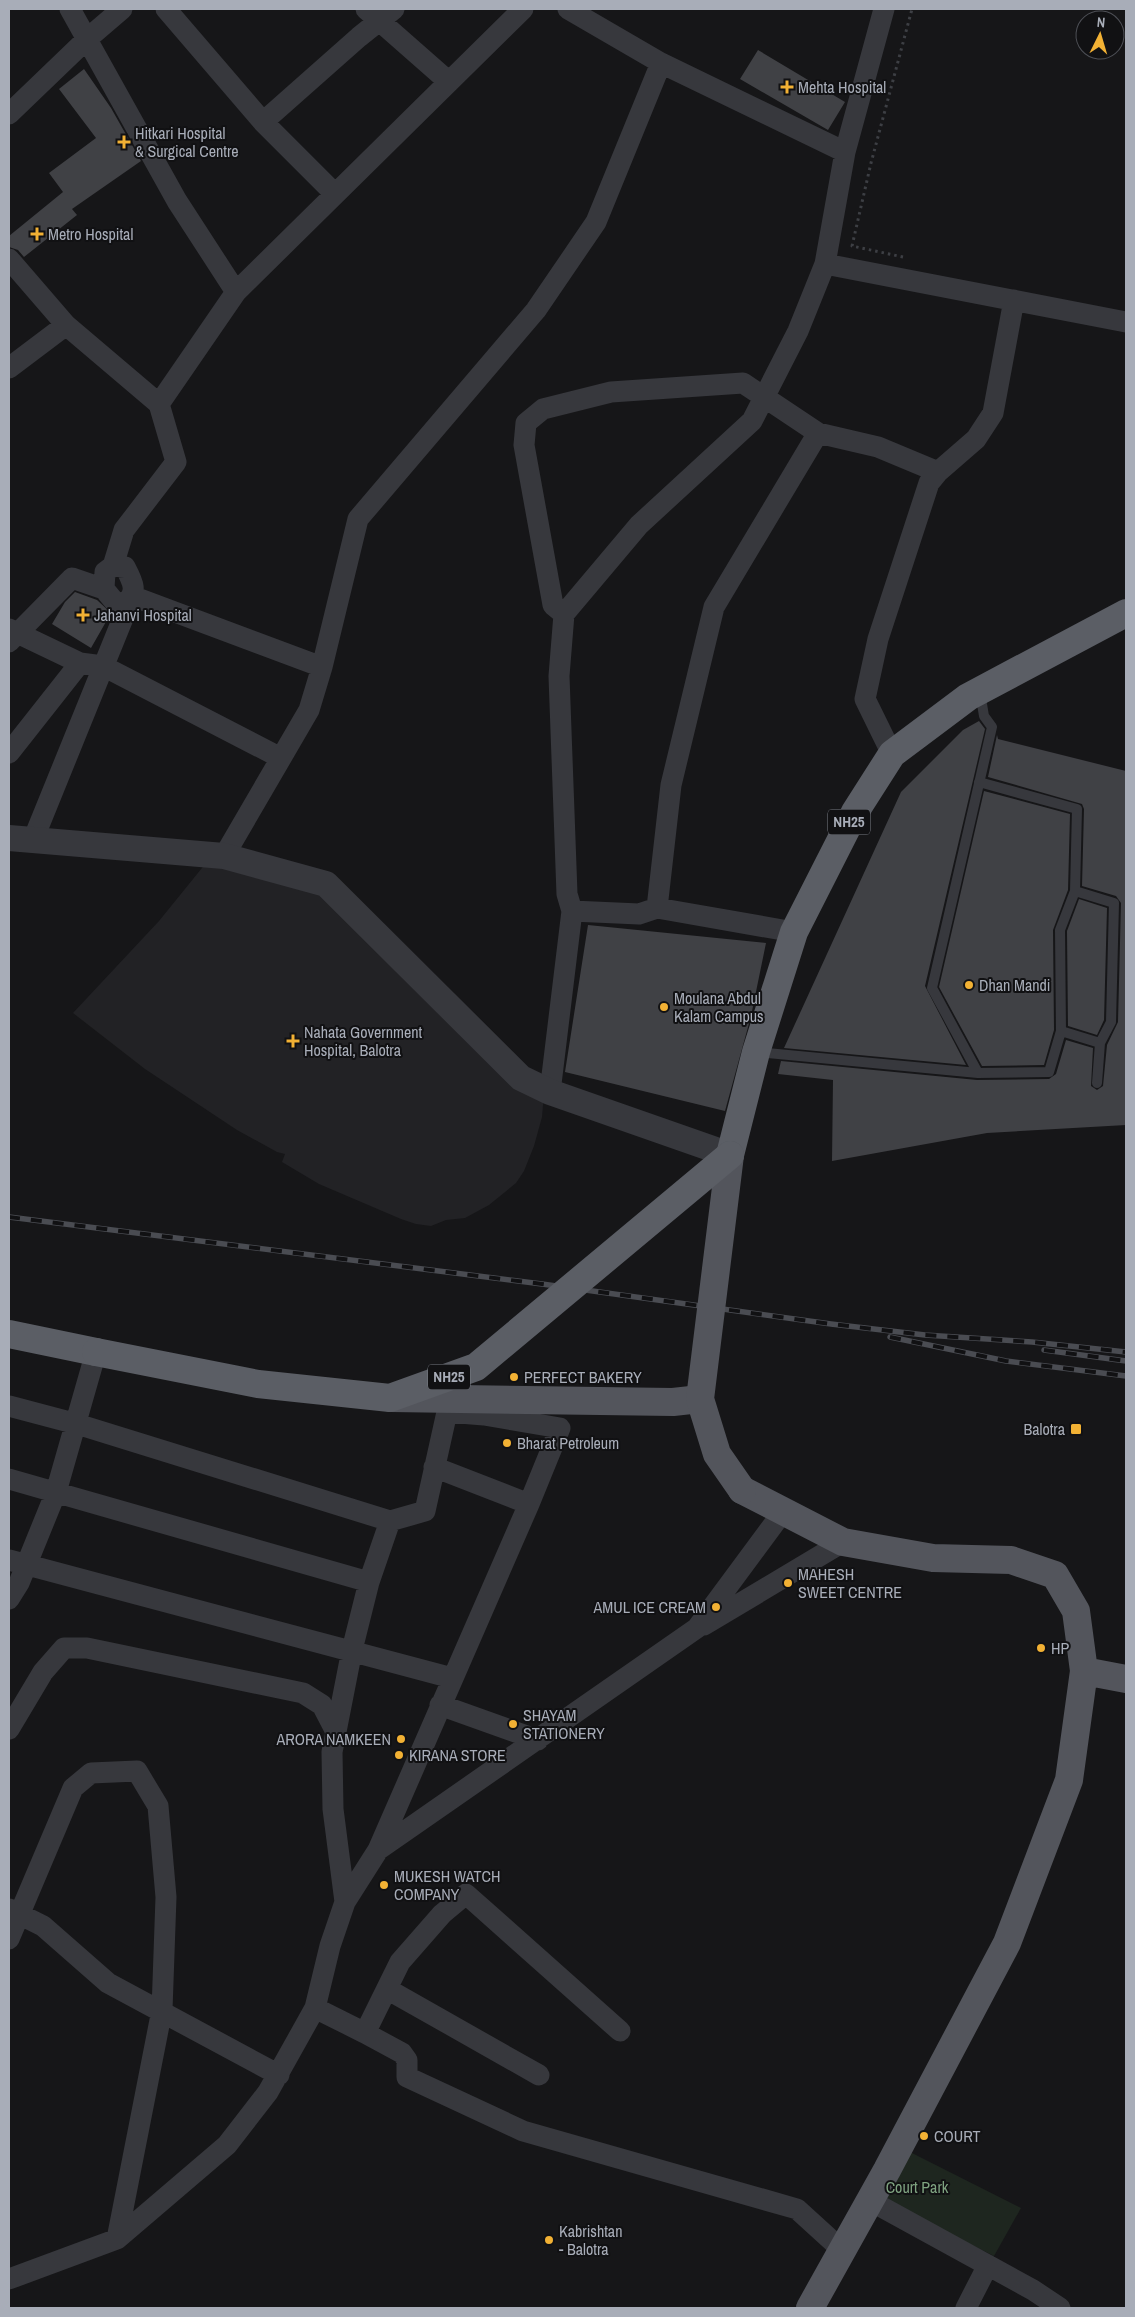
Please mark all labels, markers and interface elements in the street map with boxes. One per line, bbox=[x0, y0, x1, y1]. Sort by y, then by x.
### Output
north arrow bbox=[1075, 10, 1125, 60]
text: N bbox=[1096, 13, 1106, 31]
place label: Mehta Hospital bbox=[798, 76, 886, 98]
marker: Mehta Hospital bbox=[780, 80, 794, 94]
place label: Hitkari Hospital & Surgical Centre bbox=[135, 122, 239, 162]
marker: Hitkari Hospital & Surgical Centre bbox=[117, 135, 131, 149]
place label: Metro Hospital bbox=[48, 223, 133, 245]
marker: Metro Hospital bbox=[30, 227, 44, 241]
place label: Jahanvi Hospital bbox=[94, 604, 192, 626]
marker: Jahanvi Hospital bbox=[76, 608, 90, 622]
road number: NH25 bbox=[828, 810, 870, 834]
place label: Dhan Mandi bbox=[979, 974, 1050, 996]
marker: Dhan Mandi bbox=[963, 979, 975, 991]
place label: Moulana Abdul Kalam Campus bbox=[674, 987, 764, 1027]
marker: Moulana Abdul Kalam Campus bbox=[658, 1001, 670, 1013]
place label: Nahata Government Hospital, Balotra bbox=[304, 1021, 422, 1061]
marker: Nahata Government Hospital, Balotra bbox=[286, 1034, 300, 1048]
road number: NH25 bbox=[428, 1364, 470, 1390]
place label: PERFECT BAKERY bbox=[524, 1366, 642, 1388]
marker: PERFECT BAKERY bbox=[508, 1371, 520, 1383]
place label: Balotra bbox=[1023, 1418, 1066, 1440]
marker: Balotra bbox=[1069, 1422, 1083, 1436]
place label: Bharat Petroleum bbox=[517, 1432, 619, 1454]
marker: Bharat Petroleum bbox=[501, 1437, 513, 1449]
place label: MAHESH SWEET CENTRE bbox=[798, 1563, 902, 1603]
marker: MAHESH SWEET CENTRE bbox=[782, 1577, 794, 1589]
place label: AMUL ICE CREAM bbox=[592, 1596, 706, 1618]
marker: AMUL ICE CREAM bbox=[710, 1601, 722, 1613]
place label: HP bbox=[1051, 1637, 1069, 1659]
marker: HP bbox=[1035, 1642, 1047, 1654]
place label: SHAYAM STATIONERY bbox=[523, 1704, 605, 1744]
marker: SHAYAM STATIONERY bbox=[507, 1718, 519, 1730]
place label: ARORA NAMKEEN bbox=[276, 1728, 391, 1750]
marker: ARORA NAMKEEN bbox=[395, 1733, 407, 1745]
place label: KIRANA STORE bbox=[409, 1744, 506, 1766]
marker: KIRANA STORE bbox=[393, 1749, 405, 1761]
place label: MUKESH WATCH COMPANY bbox=[394, 1865, 500, 1905]
marker: MUKESH WATCH COMPANY bbox=[378, 1879, 390, 1891]
place label: COURT bbox=[934, 2125, 980, 2147]
marker: COURT bbox=[918, 2130, 930, 2142]
park label: Court Park bbox=[886, 2176, 949, 2198]
place label: Kabrishtan - Balotra bbox=[559, 2220, 622, 2260]
marker: Kabrishtan - Balotra bbox=[543, 2234, 555, 2246]

